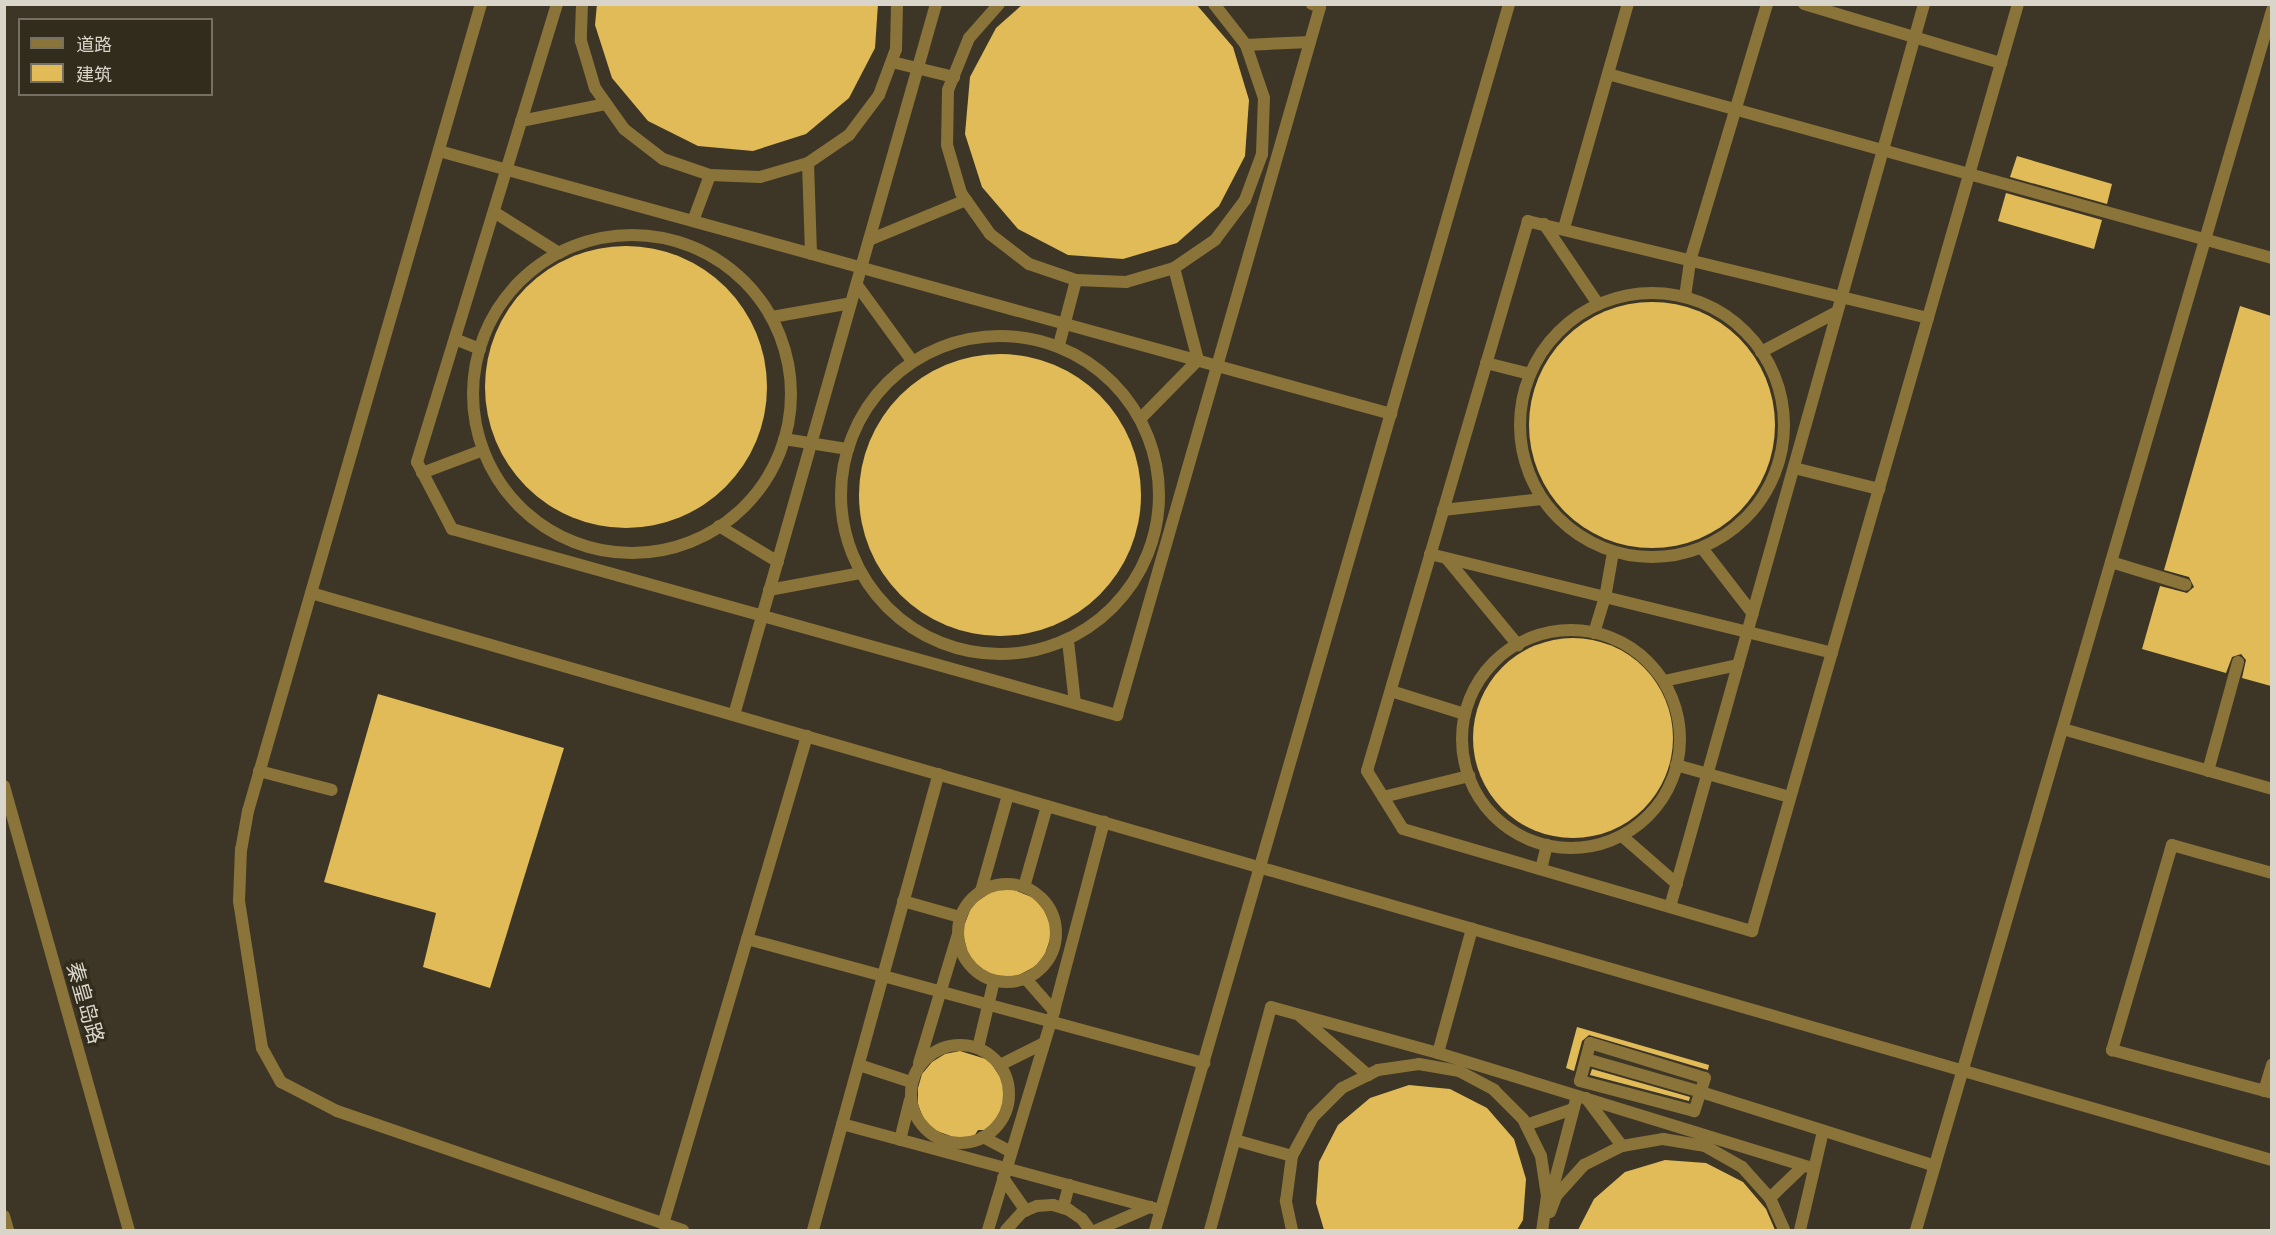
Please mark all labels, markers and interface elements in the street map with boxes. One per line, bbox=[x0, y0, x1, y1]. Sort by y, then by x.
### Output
legend bbox=[18, 18, 213, 96]
text: 道路 bbox=[76, 34, 112, 56]
text: 建筑 bbox=[76, 64, 112, 86]
street label: 秦皇岛路 bbox=[61, 959, 109, 1047]

